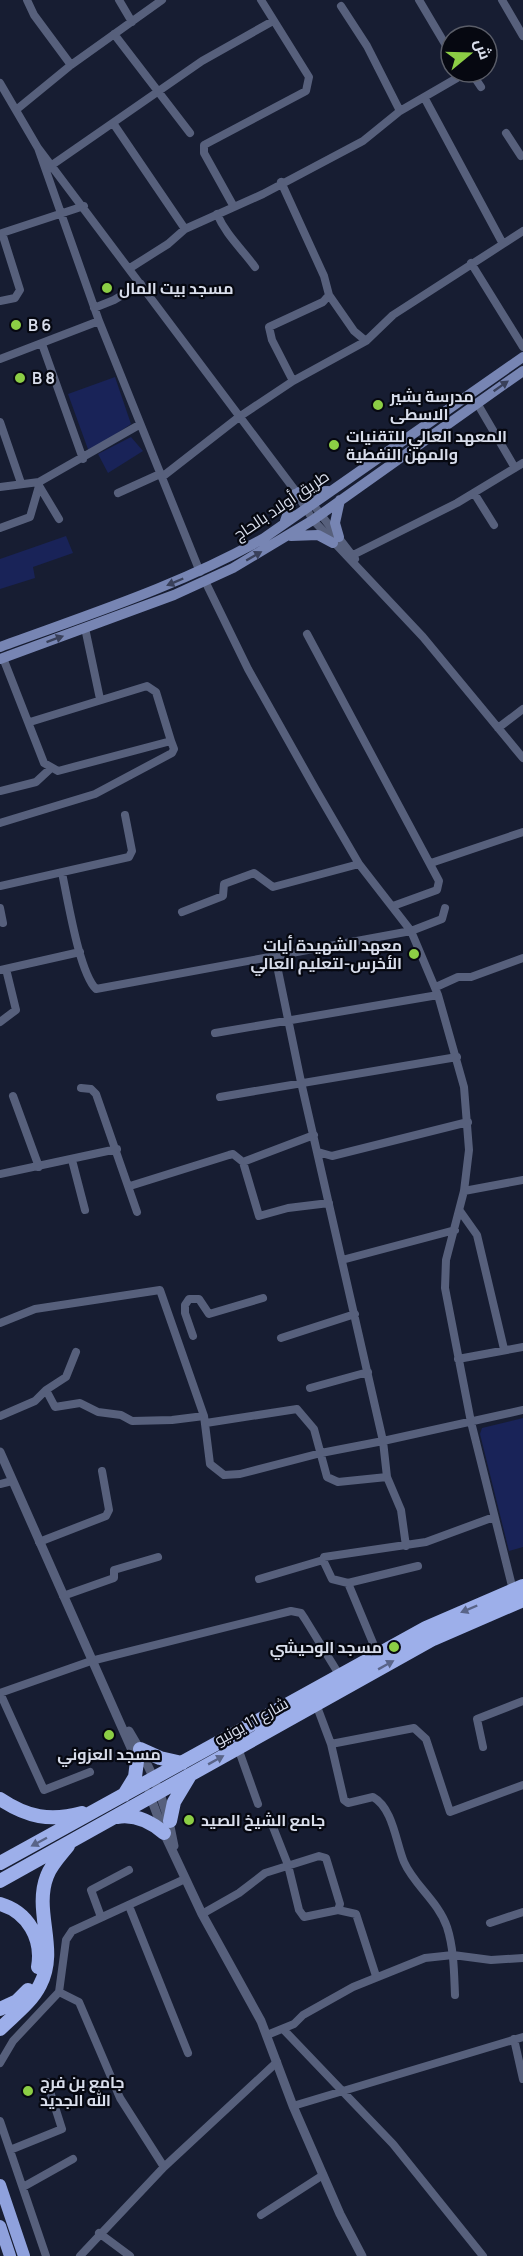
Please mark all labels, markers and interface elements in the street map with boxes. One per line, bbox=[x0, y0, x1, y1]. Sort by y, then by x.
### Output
north arrow bbox=[439, 24, 499, 84]
text: ش bbox=[469, 36, 497, 62]
place label: مسجد بيت المال bbox=[119, 277, 233, 299]
marker: مسجد بيت المال bbox=[100, 281, 114, 295]
place label: B 6 bbox=[28, 314, 51, 336]
marker: B 6 bbox=[9, 318, 23, 332]
place label: B 8 bbox=[32, 367, 55, 389]
marker: B 8 bbox=[13, 371, 27, 385]
one-way arrow bbox=[492, 380, 508, 392]
place label: مدرسة بشير الاسطى bbox=[389, 385, 474, 425]
marker: مدرسة بشير الاسطى bbox=[371, 398, 385, 412]
place label: المعهد العالي للتقنيات والمهن النفطية bbox=[346, 425, 507, 465]
marker: المعهد العالي للتقنيات والمهن النفطية bbox=[327, 438, 341, 452]
street label: طريق أولاد بالحاج bbox=[229, 465, 334, 546]
one-way arrow bbox=[246, 551, 263, 561]
one-way arrow bbox=[166, 578, 184, 587]
one-way arrow bbox=[46, 634, 64, 644]
place label: معهد الشهيدة أيات الأخرس-لتعليم العالي bbox=[251, 934, 402, 976]
marker: معهد الشهيدة أيات الأخرس-لتعليم العالي bbox=[407, 947, 421, 961]
one-way arrow bbox=[460, 1604, 478, 1614]
place label: مسجد الوحيشي bbox=[270, 1636, 382, 1660]
marker: مسجد الوحيشي bbox=[387, 1640, 401, 1654]
one-way arrow bbox=[378, 1660, 395, 1670]
street label: شارع 11 يونيو bbox=[210, 1692, 293, 1751]
marker: مسجد العزوني bbox=[102, 1728, 116, 1742]
place label: مسجد العزوني bbox=[57, 1743, 161, 1767]
one-way arrow bbox=[208, 1755, 225, 1765]
place label: جامع الشيخ الصيد bbox=[201, 1809, 325, 1831]
marker: جامع الشيخ الصيد bbox=[182, 1813, 196, 1827]
one-way arrow bbox=[30, 1837, 47, 1847]
place label: جامع بن فرج الله الجديد bbox=[40, 2071, 125, 2111]
marker: جامع بن فرج الله الجديد bbox=[21, 2084, 35, 2098]

